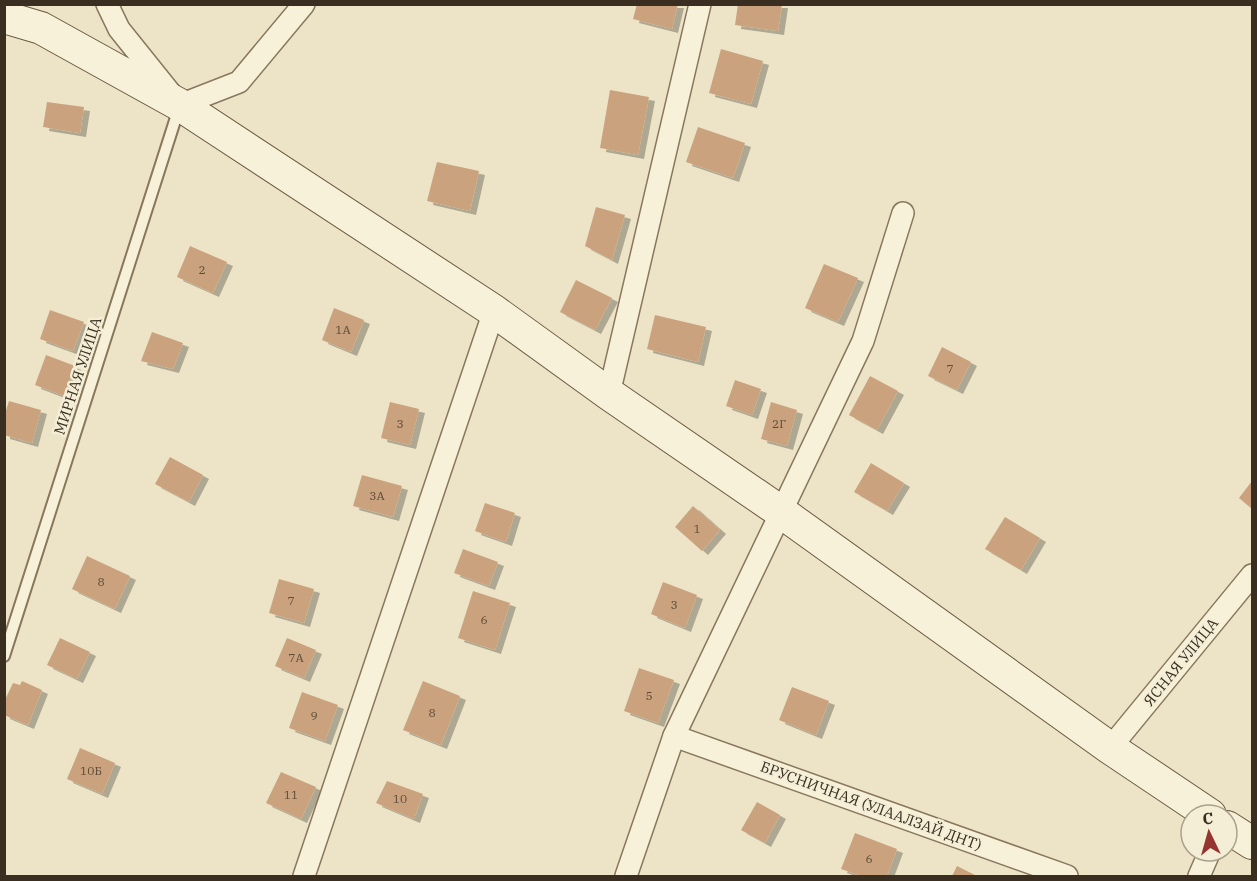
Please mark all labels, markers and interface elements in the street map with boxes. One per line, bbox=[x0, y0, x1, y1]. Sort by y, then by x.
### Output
house number: 2 bbox=[198, 262, 206, 277]
street label: МИРНАЯ УЛИЦА bbox=[50, 314, 106, 437]
house number: 1А bbox=[335, 322, 351, 337]
house number: 7 bbox=[946, 361, 954, 376]
house number: 3 bbox=[396, 416, 404, 431]
house number: 2Г bbox=[772, 416, 786, 431]
house number: 3А bbox=[369, 488, 385, 503]
house number: 1 bbox=[693, 521, 701, 536]
house number: 8 bbox=[97, 574, 105, 589]
house number: 7 bbox=[287, 593, 295, 608]
house number: 3 bbox=[670, 597, 678, 612]
house number: 6 bbox=[480, 612, 488, 627]
street label: ЯСНАЯ УЛИЦА bbox=[1139, 613, 1222, 710]
house number: 7А bbox=[288, 650, 304, 665]
house number: 5 bbox=[645, 688, 653, 703]
house number: 8 bbox=[428, 705, 436, 720]
house number: 9 bbox=[310, 708, 318, 723]
street label: БРУСНИЧНАЯ (УЛААЛЗАЙ ДНТ) bbox=[758, 757, 984, 855]
house number: 10Б bbox=[80, 763, 102, 778]
house number: 11 bbox=[284, 787, 298, 802]
house number: 10 bbox=[393, 791, 407, 806]
north arrow bbox=[1179, 803, 1239, 863]
text: С bbox=[1202, 808, 1214, 828]
house number: 6 bbox=[865, 851, 873, 866]

